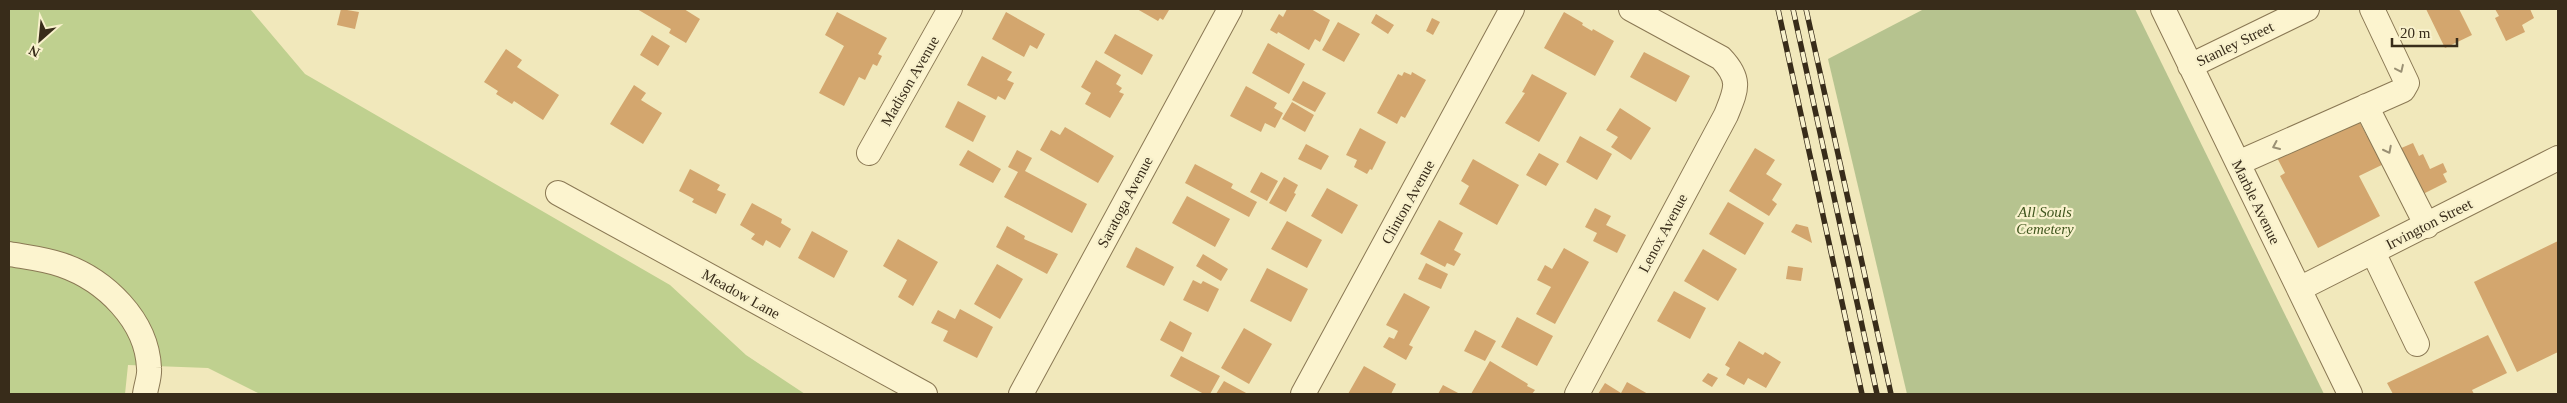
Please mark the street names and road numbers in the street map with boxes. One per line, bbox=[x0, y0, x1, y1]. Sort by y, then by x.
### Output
street label: Stanley Street bbox=[2194, 18, 2277, 70]
street label: Madison Avenue bbox=[878, 33, 942, 129]
street label: Saratoga Avenue bbox=[1094, 153, 1156, 250]
street label: Clinton Avenue bbox=[1378, 157, 1438, 247]
street label: Marble Avenue bbox=[2229, 157, 2283, 247]
street label: Lenox Avenue bbox=[1636, 191, 1691, 275]
street label: Irvington Street bbox=[2383, 195, 2475, 253]
street label: Meadow Lane bbox=[699, 266, 783, 322]

